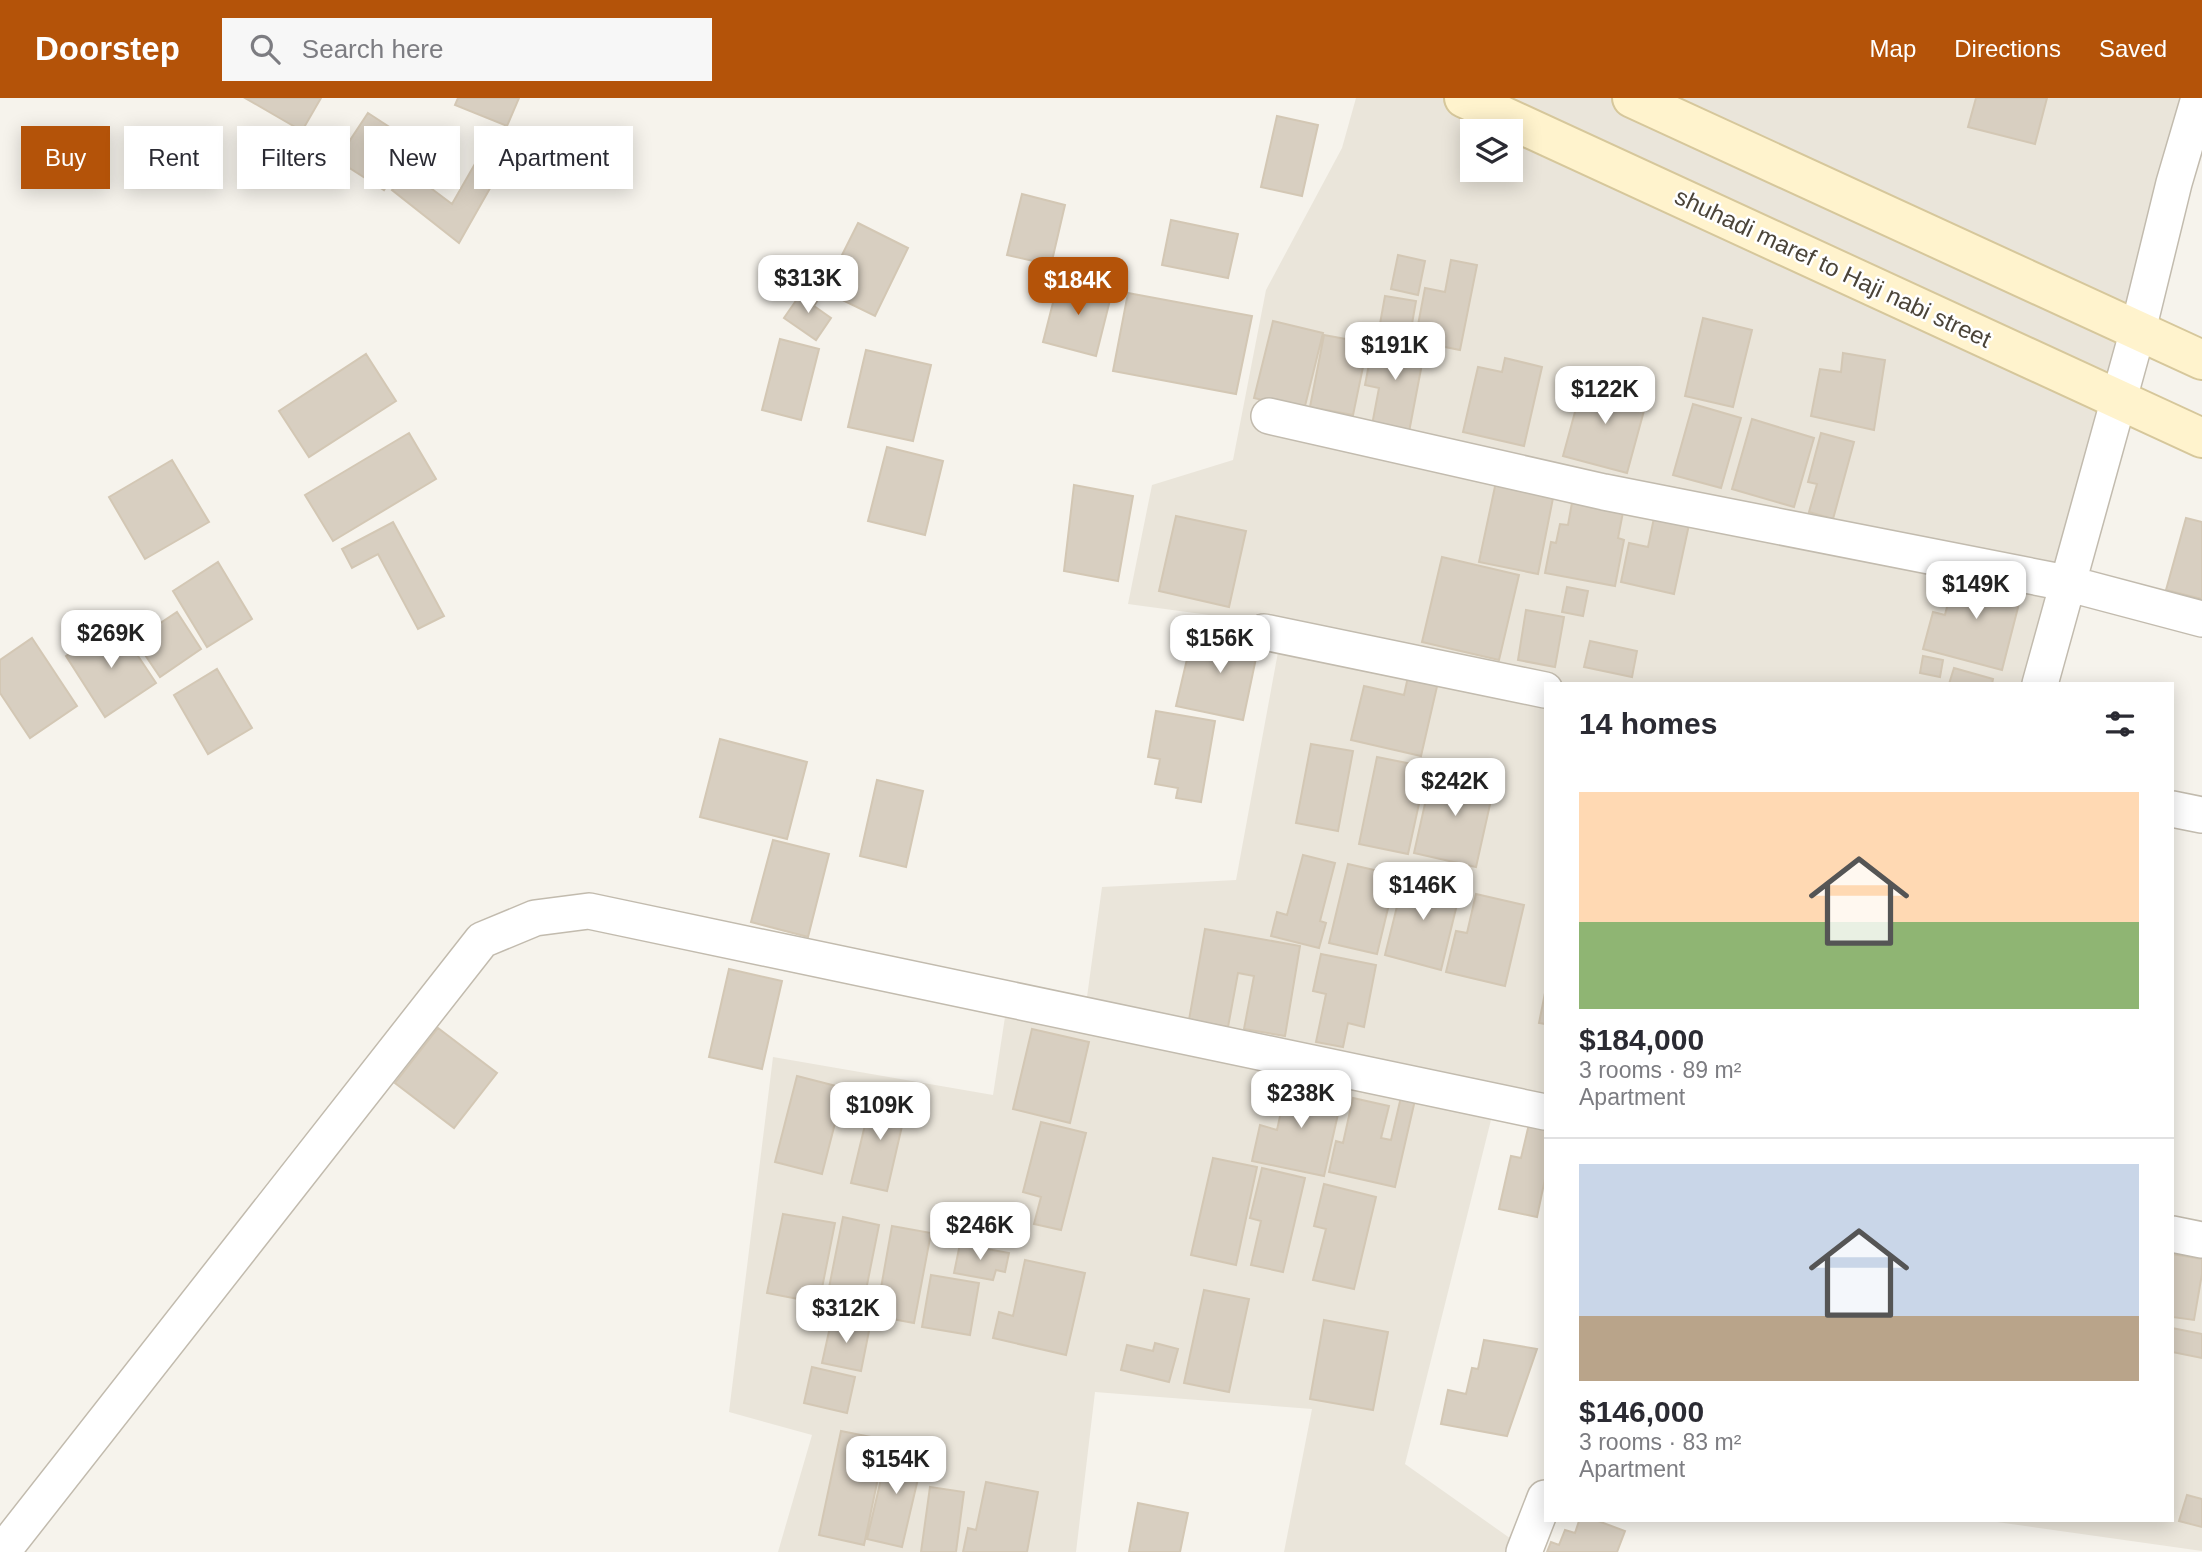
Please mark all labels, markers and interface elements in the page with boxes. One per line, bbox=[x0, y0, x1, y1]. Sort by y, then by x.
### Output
search box bbox=[222, 18, 712, 81]
text: Doorstep bbox=[35, 30, 180, 67]
icon: search bbox=[246, 30, 284, 68]
text: Search here bbox=[302, 34, 444, 64]
text: Map bbox=[1870, 35, 1916, 62]
text: Directions bbox=[1954, 35, 2061, 62]
text: Saved bbox=[2099, 35, 2167, 62]
map controls bbox=[1460, 119, 1523, 182]
button: layers bbox=[1460, 119, 1523, 182]
chip: Buy bbox=[21, 126, 110, 189]
chip: Rent bbox=[124, 126, 223, 189]
chip: Filters bbox=[237, 126, 350, 189]
chip: New bbox=[364, 126, 460, 189]
chip: Apartment bbox=[474, 126, 633, 189]
street label: shuhadi maref to Haji nabi street bbox=[1671, 182, 1996, 353]
pin: $313K bbox=[759, 256, 857, 315]
pin: $184K bbox=[1029, 258, 1127, 317]
text: $313K bbox=[774, 265, 842, 291]
text: $184K bbox=[1044, 267, 1112, 293]
pin: $191K bbox=[1346, 322, 1444, 382]
text: $191K bbox=[1361, 332, 1429, 358]
pin: $122K bbox=[1556, 366, 1654, 426]
text: $122K bbox=[1571, 376, 1639, 402]
pin: $149K bbox=[1927, 561, 2025, 621]
text: $149K bbox=[1942, 571, 2010, 597]
pin: $269K bbox=[62, 610, 160, 670]
pin: $156K bbox=[1171, 616, 1269, 675]
text: $269K bbox=[77, 620, 145, 646]
text: $156K bbox=[1186, 625, 1254, 651]
icon: filters bbox=[2101, 705, 2139, 743]
text: 14 homes bbox=[1579, 707, 1717, 740]
pin: $242K bbox=[1406, 758, 1504, 818]
text: $242K bbox=[1421, 768, 1489, 794]
icon: home bbox=[1796, 838, 1922, 964]
pin: $146K bbox=[1374, 862, 1472, 922]
text: $146K bbox=[1389, 872, 1457, 898]
text: $184,000 bbox=[1579, 1023, 1704, 1056]
text: 3 rooms · 89 m² bbox=[1579, 1057, 1741, 1083]
pin: $238K bbox=[1252, 1070, 1350, 1130]
text: $238K bbox=[1267, 1080, 1335, 1106]
pin: $109K bbox=[831, 1082, 929, 1142]
text: Apartment bbox=[1579, 1084, 1685, 1110]
text: $109K bbox=[846, 1092, 914, 1118]
pin: $246K bbox=[931, 1202, 1029, 1262]
icon: home bbox=[1796, 1210, 1922, 1336]
text: $246K bbox=[946, 1212, 1014, 1238]
pin: $312K bbox=[797, 1286, 895, 1345]
text: $312K bbox=[812, 1295, 880, 1321]
text: $146,000 bbox=[1579, 1395, 1704, 1428]
text: 3 rooms · 83 m² bbox=[1579, 1429, 1741, 1455]
pin: $154K bbox=[847, 1436, 945, 1496]
text: $154K bbox=[862, 1446, 930, 1472]
text: Apartment bbox=[1579, 1456, 1685, 1482]

